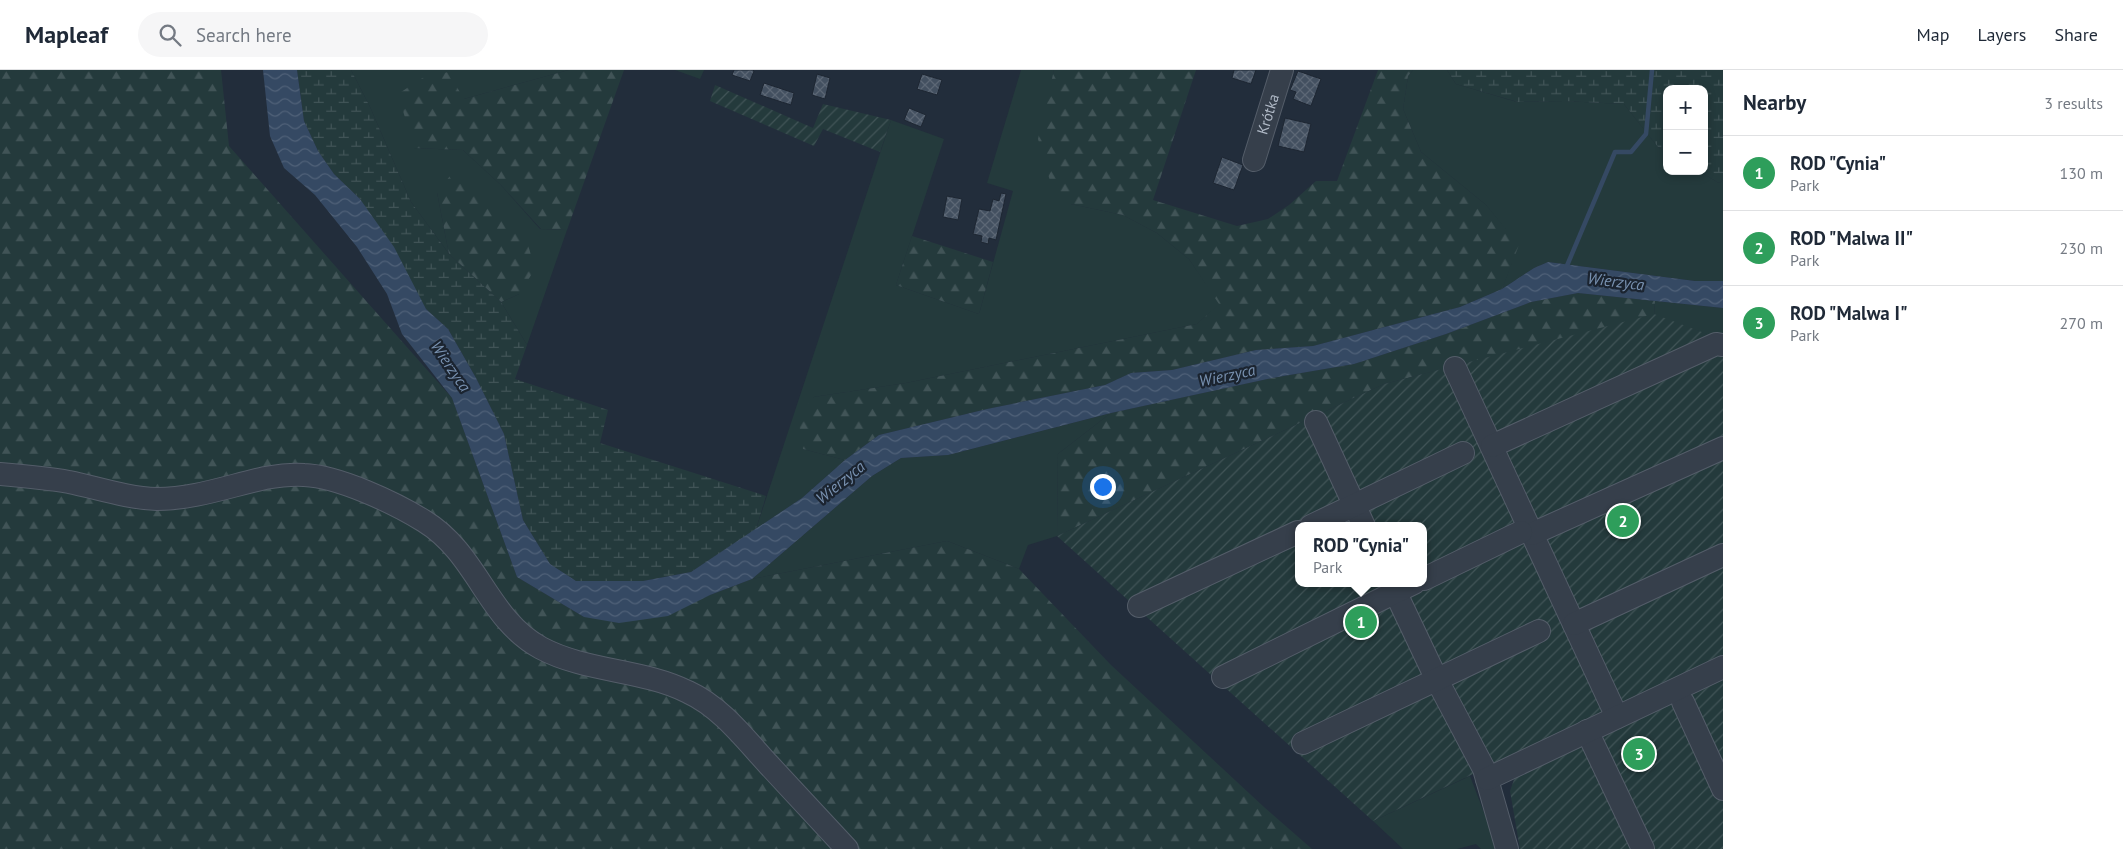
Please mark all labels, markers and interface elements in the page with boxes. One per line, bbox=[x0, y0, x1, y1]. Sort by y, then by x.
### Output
search box bbox=[138, 12, 488, 57]
text: Mapleaf bbox=[25, 19, 108, 50]
icon: search bbox=[156, 21, 184, 49]
text: Search here bbox=[196, 23, 292, 47]
text: Map bbox=[1917, 23, 1949, 46]
text: Layers bbox=[1977, 23, 2026, 46]
text: Share bbox=[2054, 23, 2098, 46]
map controls bbox=[1663, 85, 1708, 175]
button: + bbox=[1663, 85, 1708, 130]
text: Nearby bbox=[1743, 89, 1806, 116]
street label: Krótka bbox=[1253, 91, 1283, 137]
text: 3 results bbox=[2044, 93, 2103, 113]
button: − bbox=[1663, 130, 1708, 175]
text: ROD "Cynia" bbox=[1790, 151, 1886, 175]
text: 1 bbox=[1754, 163, 1764, 183]
text: 130 m bbox=[2060, 163, 2103, 183]
text: Park bbox=[1790, 175, 1819, 195]
text: ROD "Malwa II" bbox=[1790, 226, 1913, 250]
text: 2 bbox=[1754, 238, 1764, 258]
text: 230 m bbox=[2060, 238, 2103, 258]
text: Park bbox=[1790, 250, 1819, 270]
water label: Wierzyca bbox=[1586, 268, 1646, 294]
text: ROD "Malwa I" bbox=[1790, 301, 1908, 325]
text: 3 bbox=[1754, 313, 1764, 333]
text: 270 m bbox=[2060, 313, 2103, 333]
text: Park bbox=[1790, 325, 1819, 345]
water label: Wierzyca bbox=[427, 337, 475, 395]
water label: Wierzyca bbox=[1197, 359, 1257, 391]
water label: Wierzyca bbox=[812, 456, 869, 508]
your location bbox=[1090, 474, 1116, 500]
pin: 2 bbox=[1607, 502, 1639, 540]
popup bbox=[1295, 522, 1427, 587]
text: ROD "Cynia" bbox=[1313, 533, 1409, 557]
text: Park bbox=[1313, 557, 1342, 577]
pin: 1 bbox=[1345, 603, 1377, 641]
pin: 3 bbox=[1623, 735, 1655, 773]

